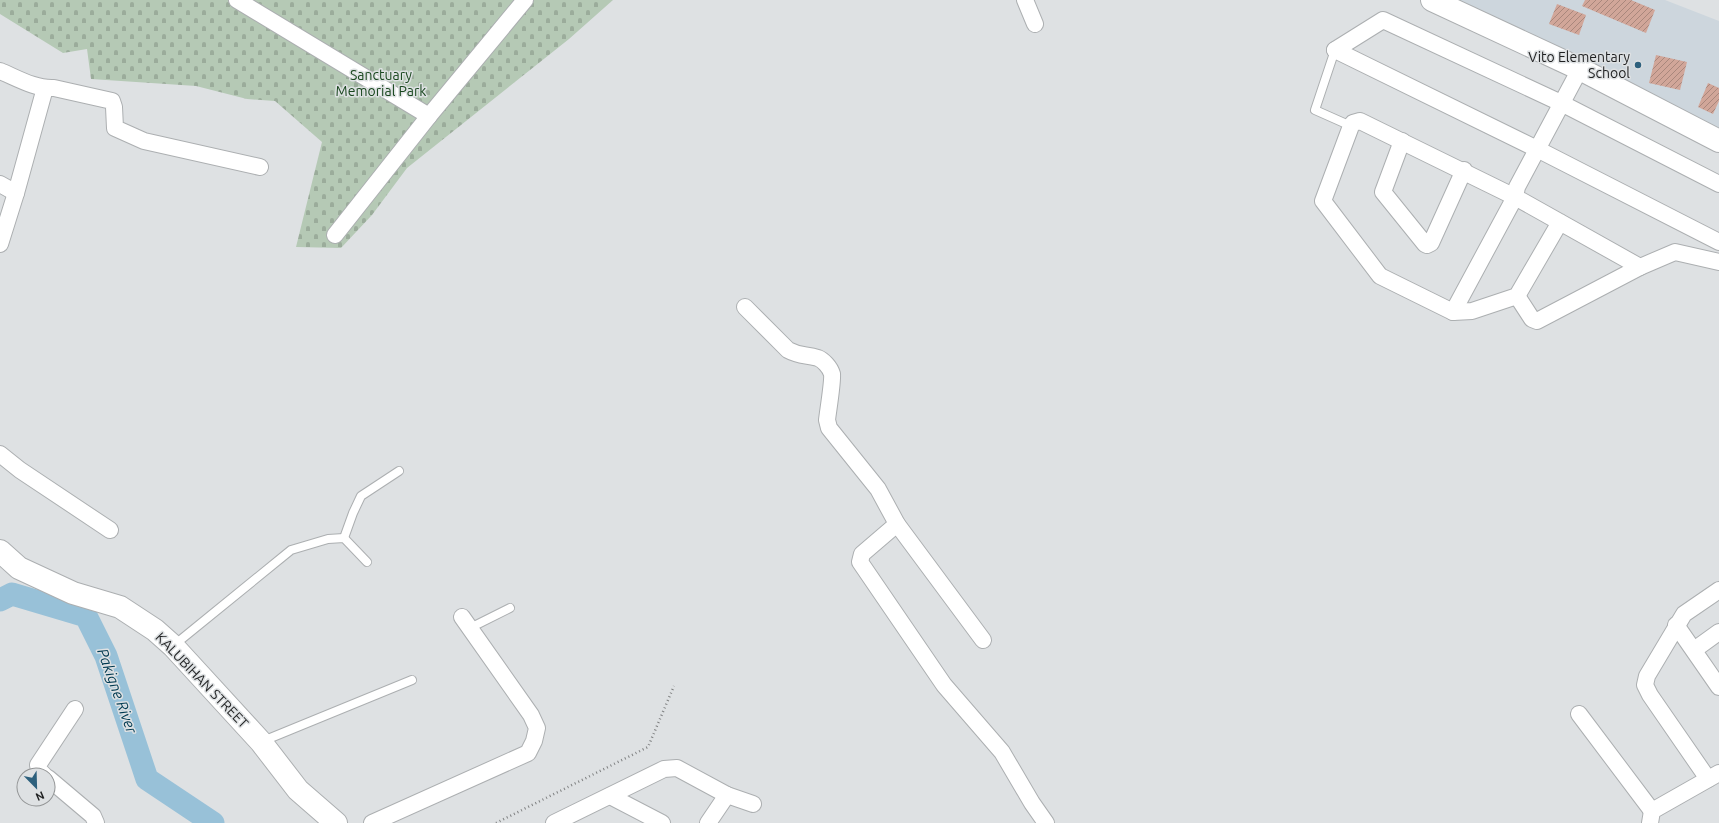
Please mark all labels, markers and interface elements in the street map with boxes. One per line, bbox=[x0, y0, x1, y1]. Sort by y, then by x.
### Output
place label: Vito Elementary School bbox=[1528, 49, 1630, 81]
marker: Vito Elementary School bbox=[1633, 60, 1643, 70]
park label: Sanctuary Memorial Park bbox=[336, 67, 426, 99]
street label: KALUBIHAN STREET bbox=[152, 629, 252, 731]
water label: Pakigne River bbox=[94, 646, 141, 737]
north arrow bbox=[16, 767, 56, 807]
text: N bbox=[34, 789, 46, 803]

